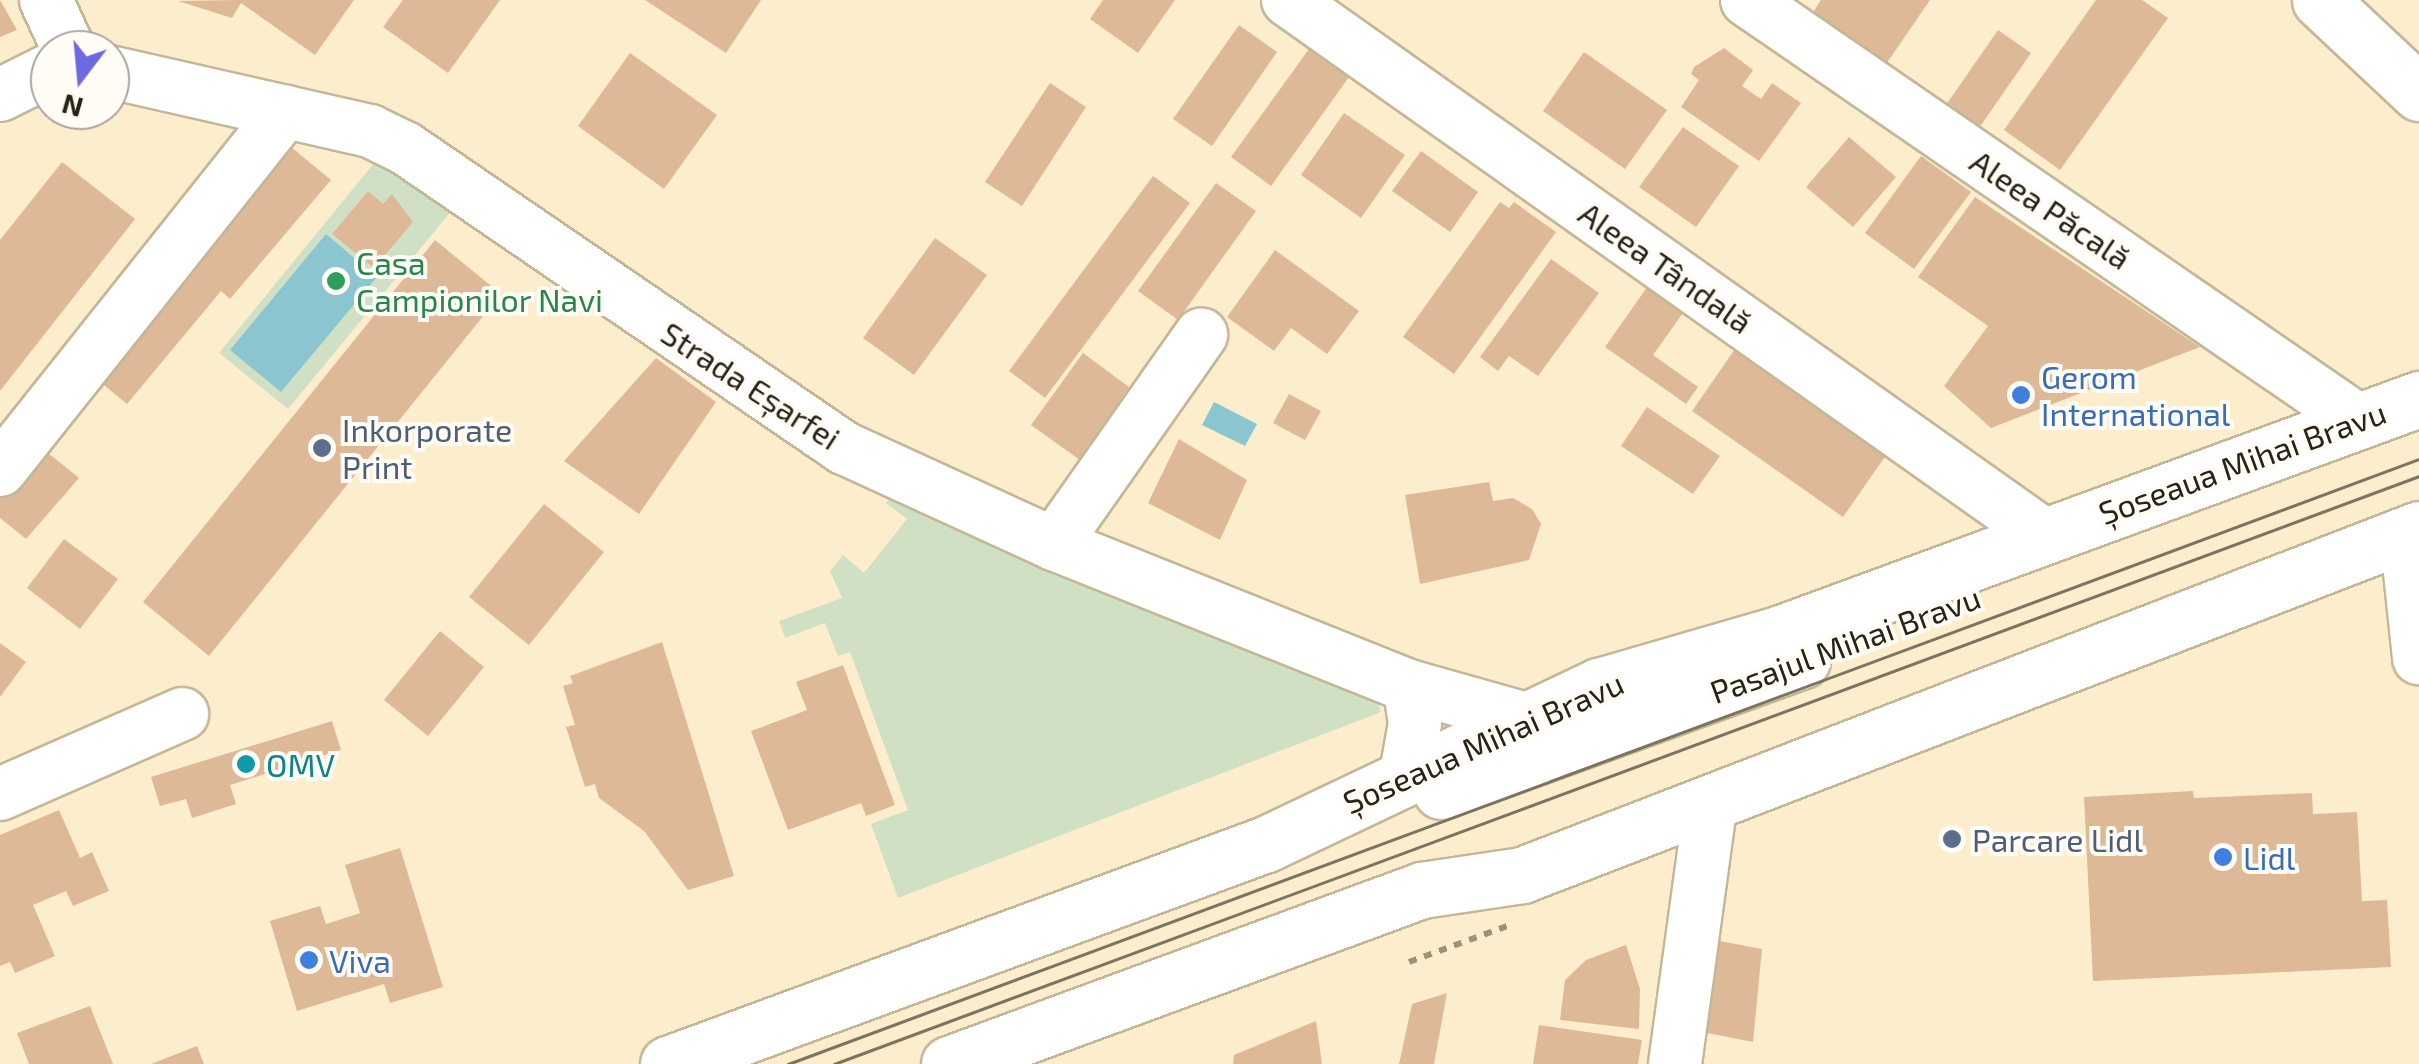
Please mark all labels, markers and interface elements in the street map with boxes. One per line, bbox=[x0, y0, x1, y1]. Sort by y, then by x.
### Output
north arrow bbox=[30, 30, 130, 130]
text: N bbox=[58, 88, 87, 126]
street label: Aleea Păcală bbox=[1964, 141, 2138, 277]
street label: Aleea Tândală bbox=[1572, 193, 1760, 341]
place label: Casa Campionilor Navi bbox=[356, 244, 604, 319]
marker: Casa Campionilor Navi bbox=[325, 270, 347, 292]
street label: Strada Eșarfei bbox=[655, 313, 847, 457]
place label: Gerom International bbox=[2041, 358, 2230, 433]
marker: Gerom International bbox=[2010, 384, 2032, 406]
street label: Șoseaua Mihai Bravu bbox=[2093, 392, 2391, 532]
place label: Inkorporate Print bbox=[342, 411, 512, 486]
marker: Inkorporate Print bbox=[311, 437, 333, 459]
street label: Pasajul Mihai Bravu bbox=[1704, 577, 1986, 711]
street label: Șoseaua Mihai Bravu bbox=[1337, 663, 1629, 821]
place label: OMV bbox=[266, 745, 335, 783]
marker: OMV bbox=[235, 753, 257, 775]
place label: Parcare Lidl bbox=[1972, 820, 2143, 858]
marker: Parcare Lidl bbox=[1941, 828, 1963, 850]
place label: Lidl bbox=[2243, 838, 2295, 876]
marker: Lidl bbox=[2212, 846, 2234, 868]
place label: Viva bbox=[329, 941, 391, 979]
marker: Viva bbox=[298, 949, 320, 971]

